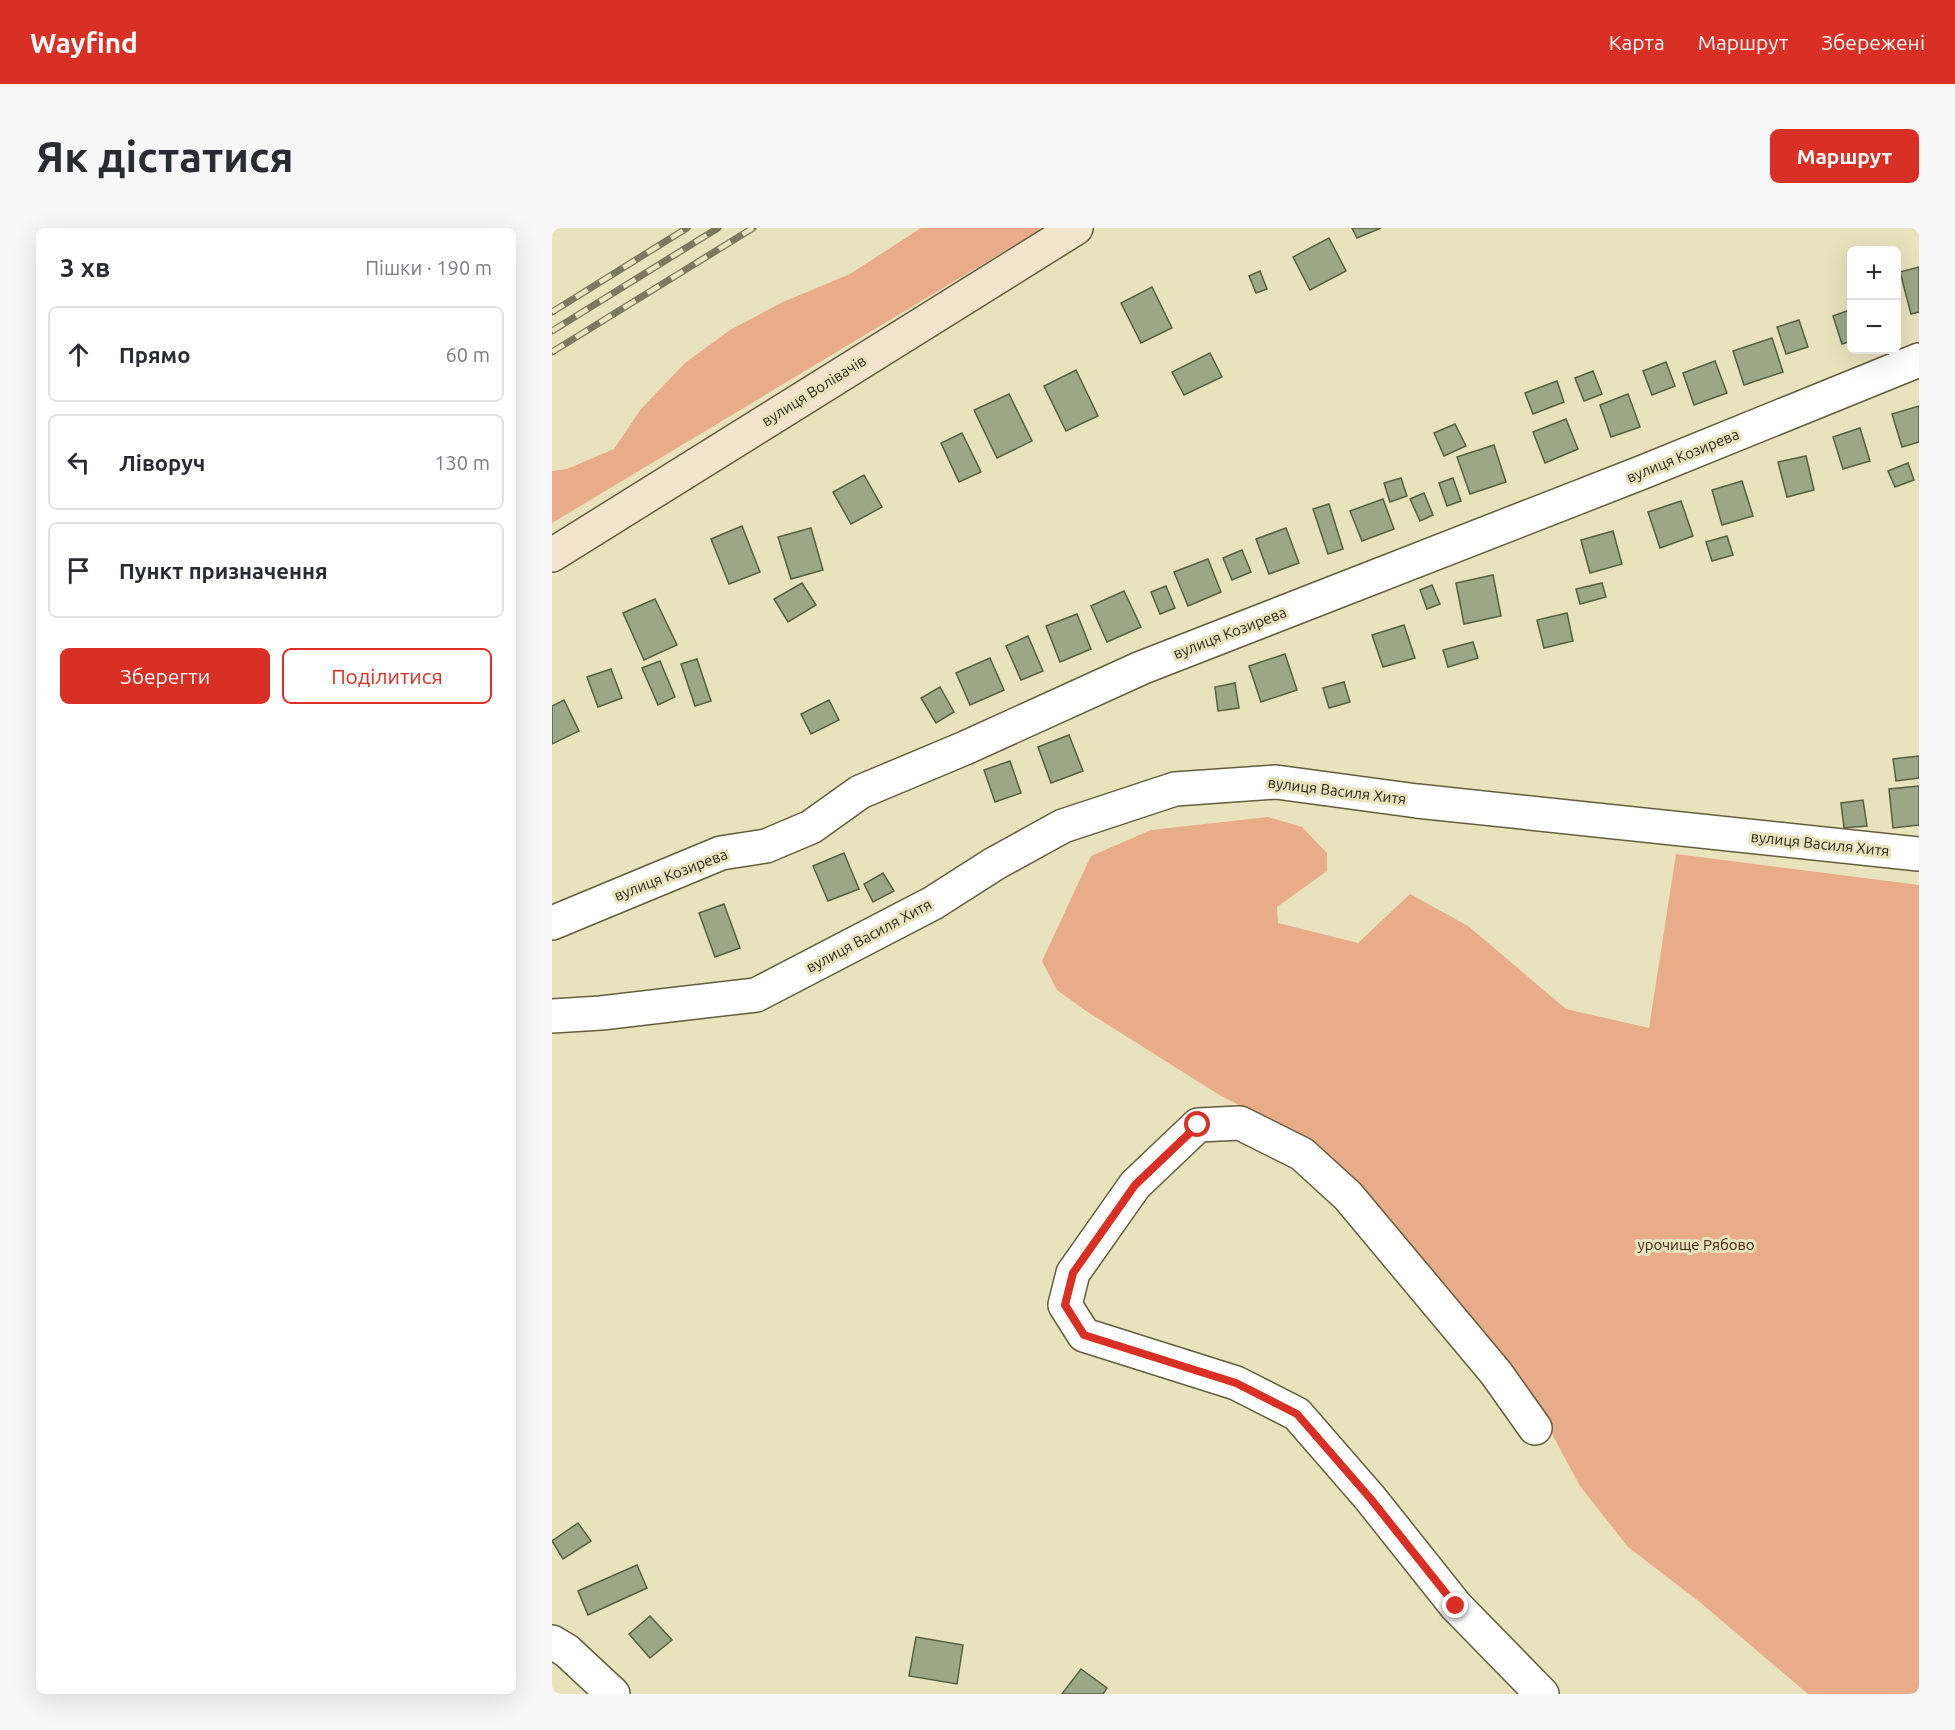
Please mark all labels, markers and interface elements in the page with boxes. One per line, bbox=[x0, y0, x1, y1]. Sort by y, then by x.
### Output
text: Wayfind bbox=[30, 27, 138, 58]
text: Карта bbox=[1609, 30, 1665, 54]
text: Маршрут bbox=[1698, 30, 1788, 54]
text: Збережені bbox=[1821, 30, 1925, 54]
button: Маршрут bbox=[1770, 129, 1919, 183]
text: Як дістатися bbox=[36, 133, 294, 180]
map controls bbox=[1847, 246, 1901, 354]
button: + bbox=[1847, 246, 1901, 300]
text: 3 хв bbox=[60, 253, 110, 282]
text: Пішки · 190 m bbox=[365, 256, 492, 279]
button: − bbox=[1847, 300, 1901, 354]
icon: ahead bbox=[62, 338, 95, 371]
text: Прямо bbox=[119, 342, 190, 367]
text: 60 m bbox=[446, 343, 490, 366]
street label: вулиця Волівачів bbox=[759, 352, 869, 429]
street label: вулиця Козирева bbox=[1624, 425, 1742, 486]
icon: left bbox=[62, 446, 95, 479]
text: Ліворуч bbox=[119, 450, 205, 475]
text: 130 m bbox=[434, 451, 490, 474]
icon: arrive bbox=[62, 554, 95, 587]
text: Пункт призначення bbox=[119, 558, 328, 583]
street label: вулиця Козирева bbox=[1171, 603, 1289, 662]
button: Зберегти bbox=[60, 648, 270, 704]
button: Поділитися bbox=[282, 648, 492, 704]
street label: вулиця Василя Хитя bbox=[1267, 774, 1407, 807]
street label: вулиця Василя Хитя bbox=[1750, 828, 1890, 859]
street label: вулиця Козирева bbox=[612, 845, 730, 904]
street label: вулиця Василя Хитя bbox=[803, 895, 934, 976]
route start bbox=[1184, 1111, 1210, 1137]
park label: урочище Рябово bbox=[1637, 1236, 1755, 1253]
route end bbox=[1442, 1592, 1468, 1618]

